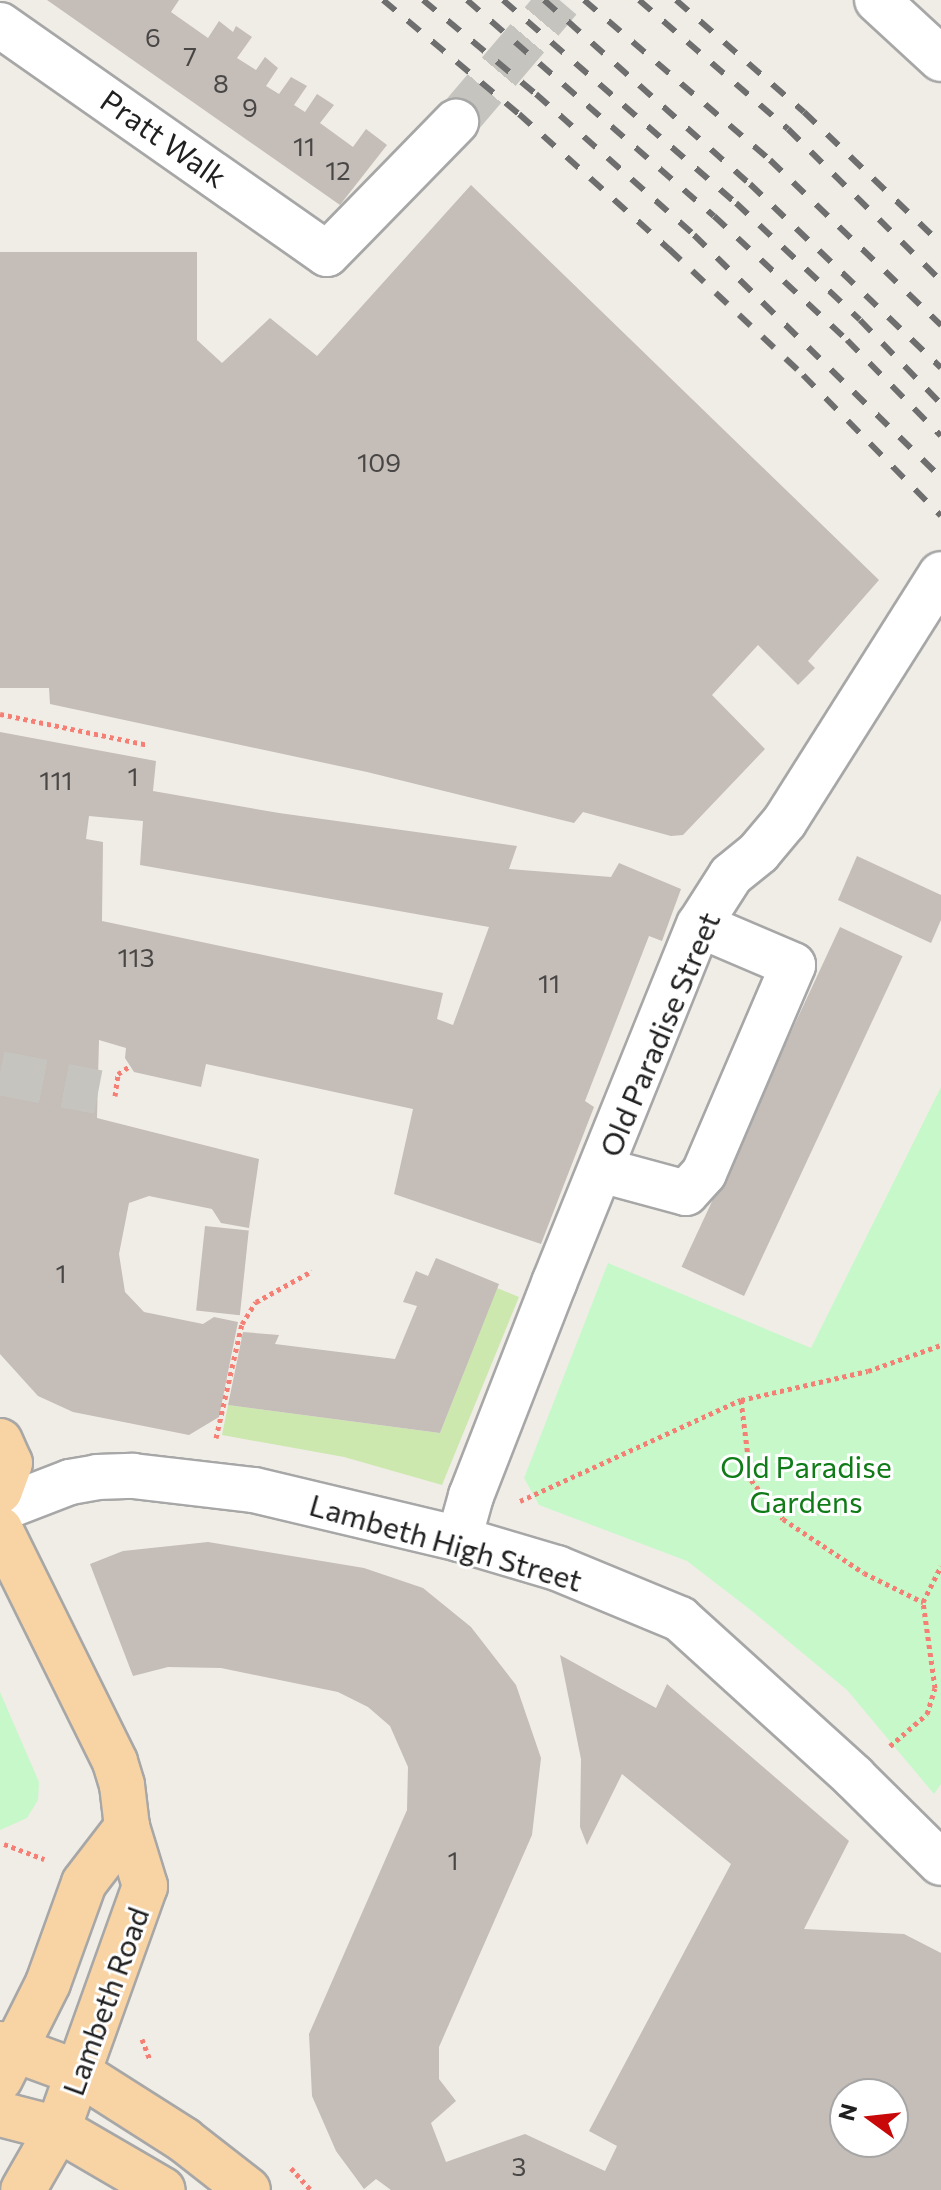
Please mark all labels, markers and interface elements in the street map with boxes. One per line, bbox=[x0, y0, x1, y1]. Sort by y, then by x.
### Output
house number: 6 bbox=[145, 21, 161, 53]
house number: 7 bbox=[183, 40, 197, 72]
house number: 8 bbox=[213, 67, 229, 99]
street label: Pratt Walk bbox=[94, 82, 234, 194]
house number: 9 bbox=[242, 91, 258, 123]
house number: 11 bbox=[293, 130, 315, 162]
house number: 12 bbox=[325, 154, 351, 186]
house number: 109 bbox=[357, 446, 401, 478]
house number: 1 bbox=[127, 760, 139, 792]
house number: 111 bbox=[39, 764, 73, 796]
street label: Old Paradise Street bbox=[591, 906, 727, 1162]
house number: 113 bbox=[117, 941, 155, 973]
house number: 11 bbox=[538, 967, 560, 999]
house number: 1 bbox=[55, 1257, 67, 1289]
park label: Old Paradise Gardens bbox=[720, 1448, 892, 1518]
street label: Lambeth High Street bbox=[306, 1486, 586, 1598]
house number: 1 bbox=[447, 1844, 459, 1876]
street label: Lambeth Road bbox=[54, 1902, 156, 2100]
north arrow bbox=[829, 2078, 909, 2158]
text: N bbox=[832, 2101, 862, 2124]
house number: 3 bbox=[512, 2150, 526, 2182]

